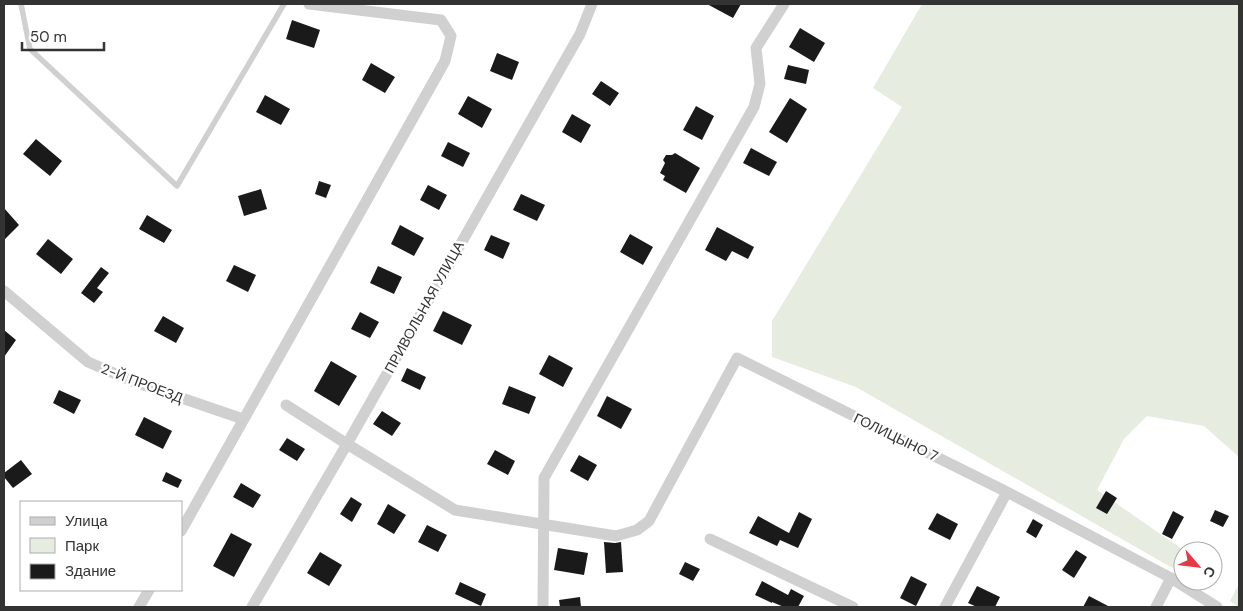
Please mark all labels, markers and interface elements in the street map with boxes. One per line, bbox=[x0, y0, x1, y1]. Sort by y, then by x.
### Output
scale bar bbox=[22, 20, 105, 52]
text: 50 m bbox=[30, 27, 67, 47]
street label: ПРИВОЛЬНАЯ УЛИЦА bbox=[380, 237, 468, 376]
street label: 2-Й ПРОЕЗД bbox=[98, 359, 186, 407]
street label: ГОЛИЦЫНО 7 bbox=[851, 409, 941, 465]
legend bbox=[20, 501, 182, 591]
text: Улица bbox=[65, 511, 108, 531]
text: Парк bbox=[65, 536, 99, 556]
north arrow bbox=[1173, 541, 1223, 591]
text: Здание bbox=[65, 561, 116, 581]
text: С bbox=[1199, 563, 1220, 581]

